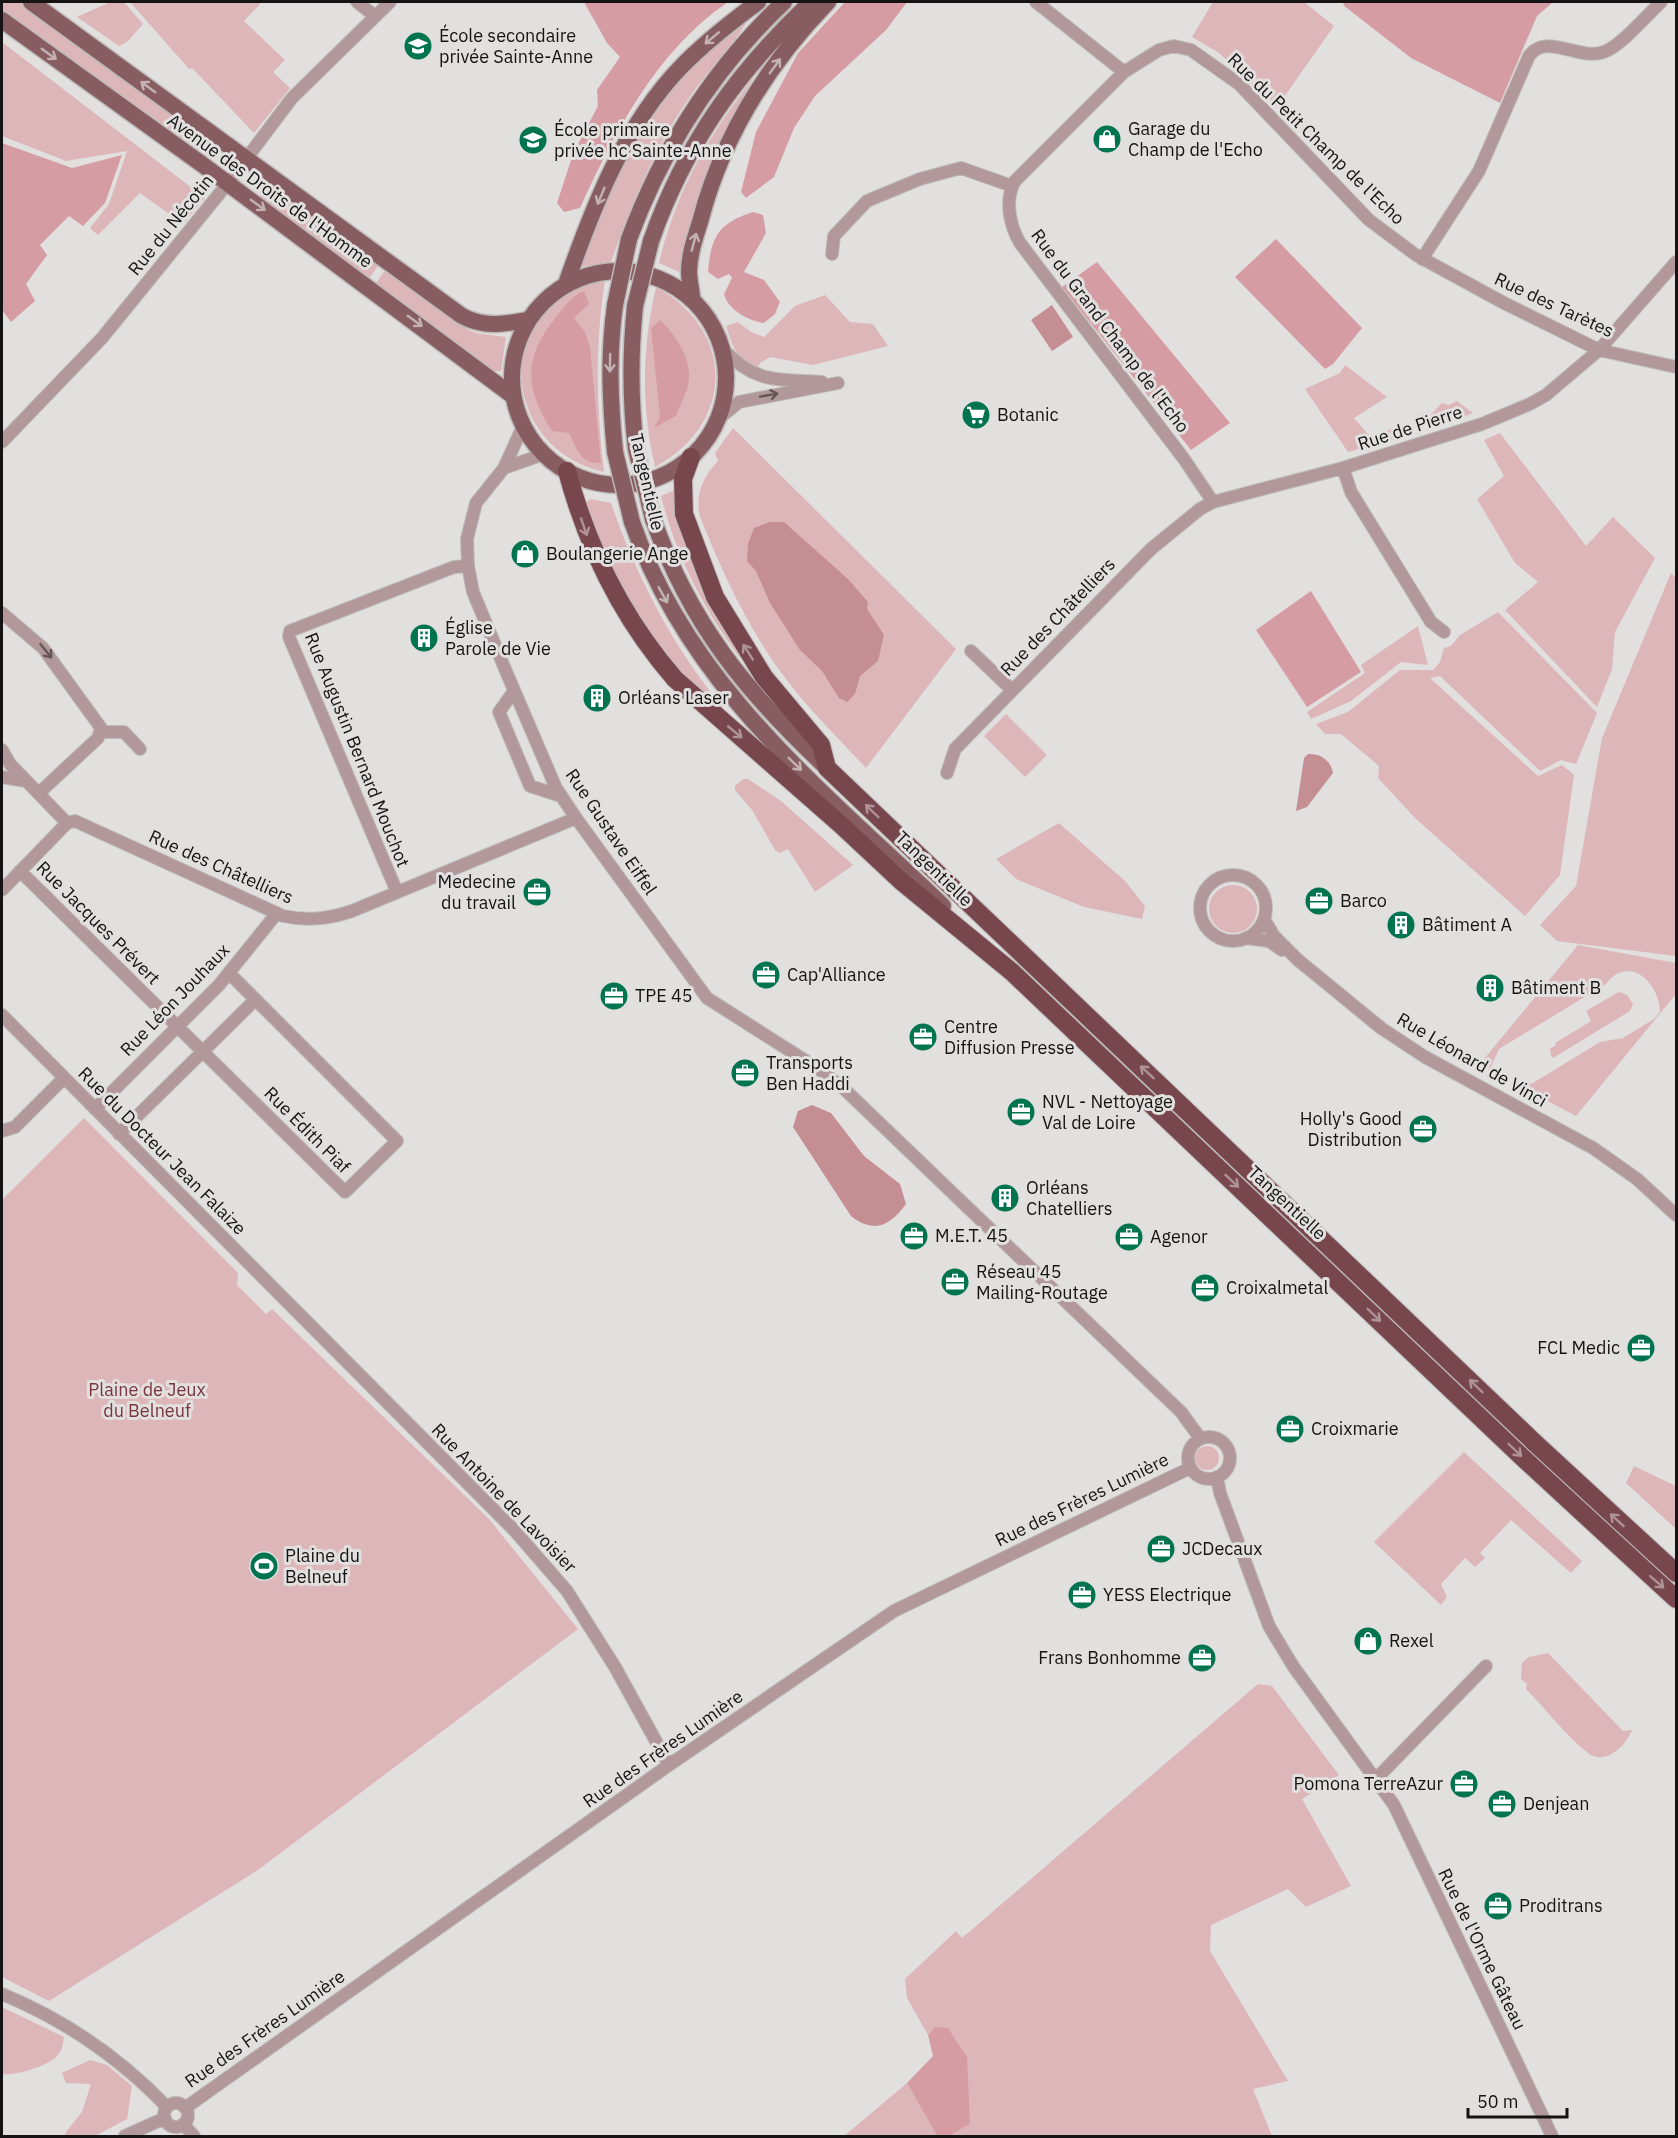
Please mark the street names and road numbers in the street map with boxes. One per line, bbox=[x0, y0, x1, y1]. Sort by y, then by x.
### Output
street label: Rue du Petit Champ de l'Echo bbox=[1223, 48, 1410, 229]
street label: Avenue des Droits de l'Homme bbox=[163, 108, 378, 273]
street label: Rue du Nécotin bbox=[123, 169, 218, 280]
street label: Rue du Grand Champ de l'Echo bbox=[1026, 224, 1195, 437]
street label: Rue des Tarètes bbox=[1491, 267, 1618, 342]
street label: Rue de Pierre bbox=[1355, 400, 1465, 455]
street label: Tangentielle bbox=[625, 431, 670, 533]
street label: Rue des Châtelliers bbox=[995, 553, 1120, 681]
street label: Rue Augustin Bernard Mouchot bbox=[300, 629, 415, 871]
street label: Rue Gustave Eiffel bbox=[561, 764, 662, 899]
street label: Rue des Châtelliers bbox=[145, 824, 297, 909]
street label: Tangentielle bbox=[891, 826, 978, 911]
street label: Rue Jacques Prévert bbox=[32, 856, 165, 989]
street label: Rue Léon Jouhaux bbox=[115, 938, 234, 1061]
street label: Rue Léonard de Vinci bbox=[1393, 1007, 1551, 1112]
street label: Rue du Docteur Jean Falaize bbox=[73, 1062, 251, 1240]
street label: Rue Édith Piaf bbox=[259, 1082, 355, 1178]
street label: Tangentielle bbox=[1243, 1161, 1331, 1245]
street label: Rue Antoine de Lavoisier bbox=[427, 1418, 582, 1577]
street label: Rue des Frères Lumière bbox=[991, 1447, 1172, 1552]
street label: Rue des Frères Lumière bbox=[578, 1685, 747, 1813]
street label: Rue de l'Orme Gâteau bbox=[1433, 1864, 1532, 2033]
street label: Rue des Frères Lumière bbox=[180, 1965, 349, 2093]

